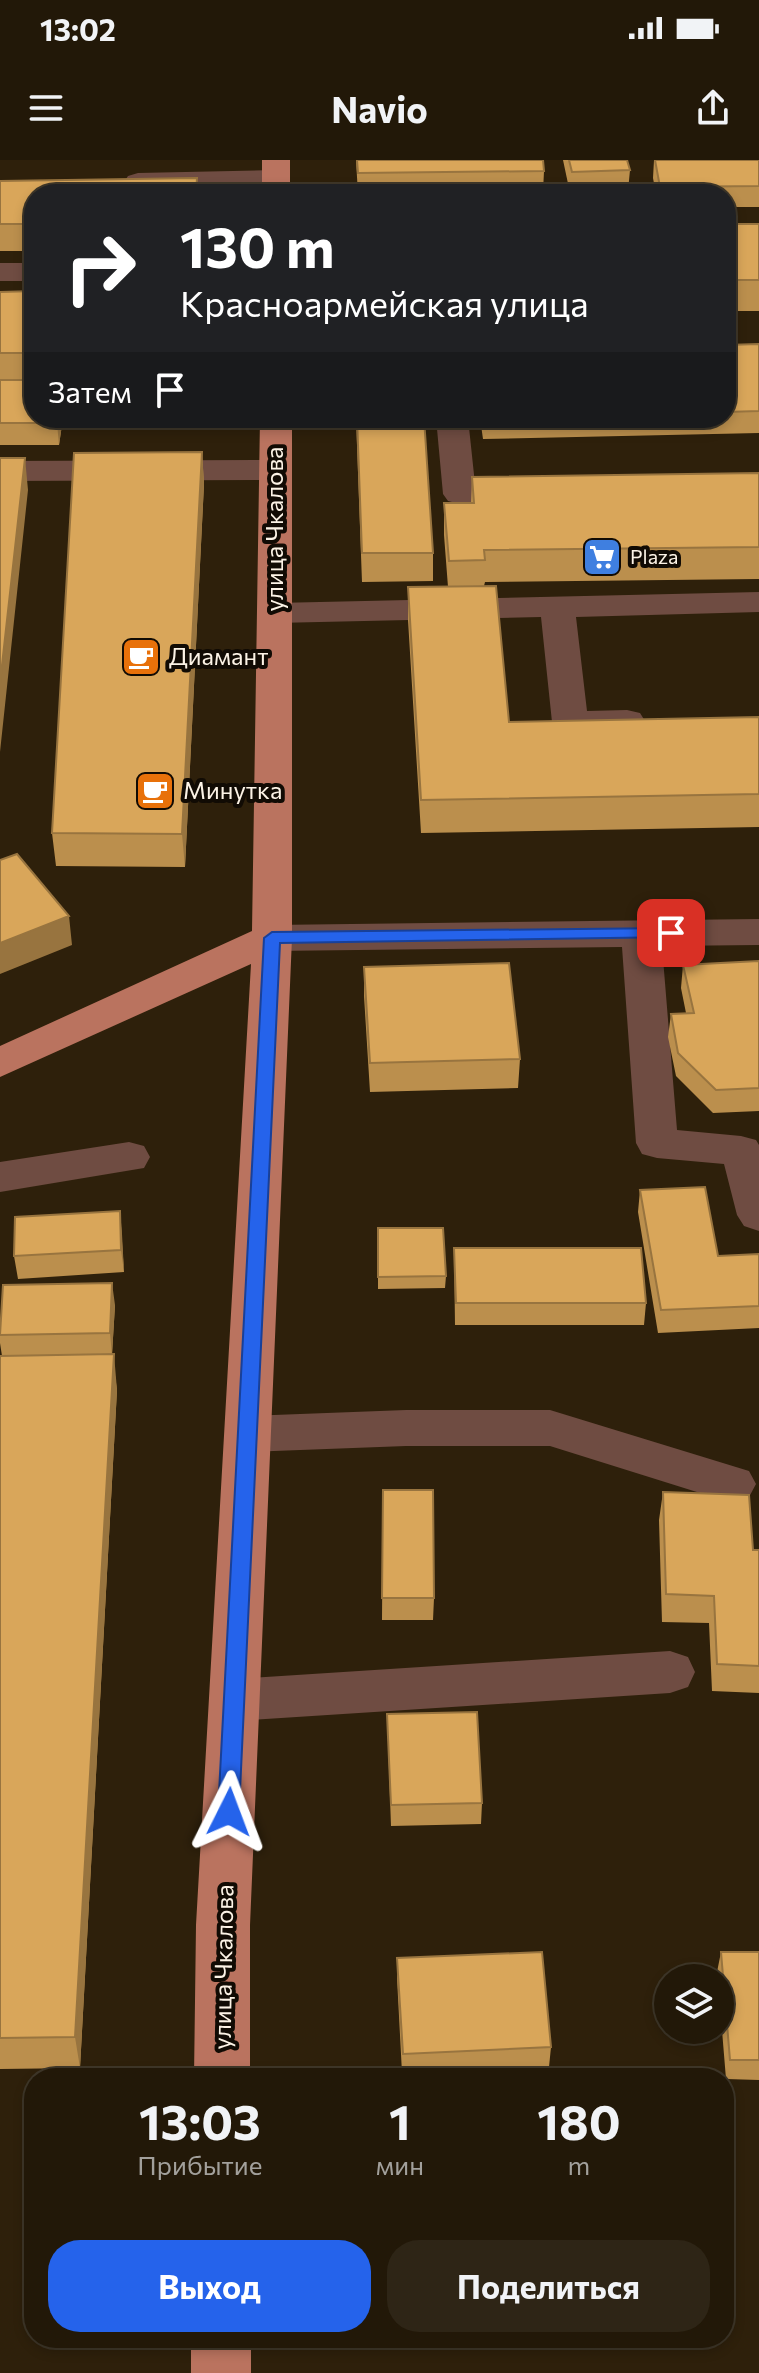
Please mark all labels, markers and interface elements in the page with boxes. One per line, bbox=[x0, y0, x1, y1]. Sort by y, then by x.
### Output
text: 13:02 bbox=[40, 10, 116, 47]
icon: menu bbox=[24, 86, 68, 130]
text: Navio bbox=[331, 86, 428, 130]
icon: share bbox=[691, 86, 735, 130]
text: 130 m bbox=[180, 211, 335, 280]
icon: right bbox=[48, 216, 152, 320]
text: Красноармейская улица bbox=[180, 280, 589, 324]
icon: arrive bbox=[148, 368, 192, 412]
text: Затем bbox=[48, 372, 132, 409]
street label: улица Чкалова bbox=[259, 446, 288, 612]
supermarket icon: Plaza bbox=[581, 536, 623, 578]
place label: Plaza bbox=[630, 544, 679, 568]
cafe icon: Диамант bbox=[120, 636, 162, 678]
place label: Диамант bbox=[169, 641, 269, 670]
cafe icon: Минутка bbox=[134, 770, 176, 812]
place label: Минутка bbox=[183, 775, 282, 804]
pin bbox=[637, 899, 705, 967]
icon: arrive bbox=[649, 911, 693, 955]
position arrow bbox=[187, 1770, 271, 1854]
street label: улица Чкалова bbox=[207, 1884, 238, 2050]
map controls bbox=[654, 1964, 734, 2044]
button: layers bbox=[654, 1964, 734, 2044]
text: 13:03 bbox=[139, 2091, 261, 2150]
text: 1 bbox=[389, 2091, 411, 2150]
text: 180 bbox=[537, 2091, 621, 2150]
text: Прибытие bbox=[137, 2149, 262, 2180]
text: мин bbox=[376, 2149, 424, 2180]
text: m bbox=[568, 2149, 590, 2180]
button: Выход bbox=[48, 2240, 371, 2332]
button: Поделиться bbox=[387, 2240, 710, 2332]

